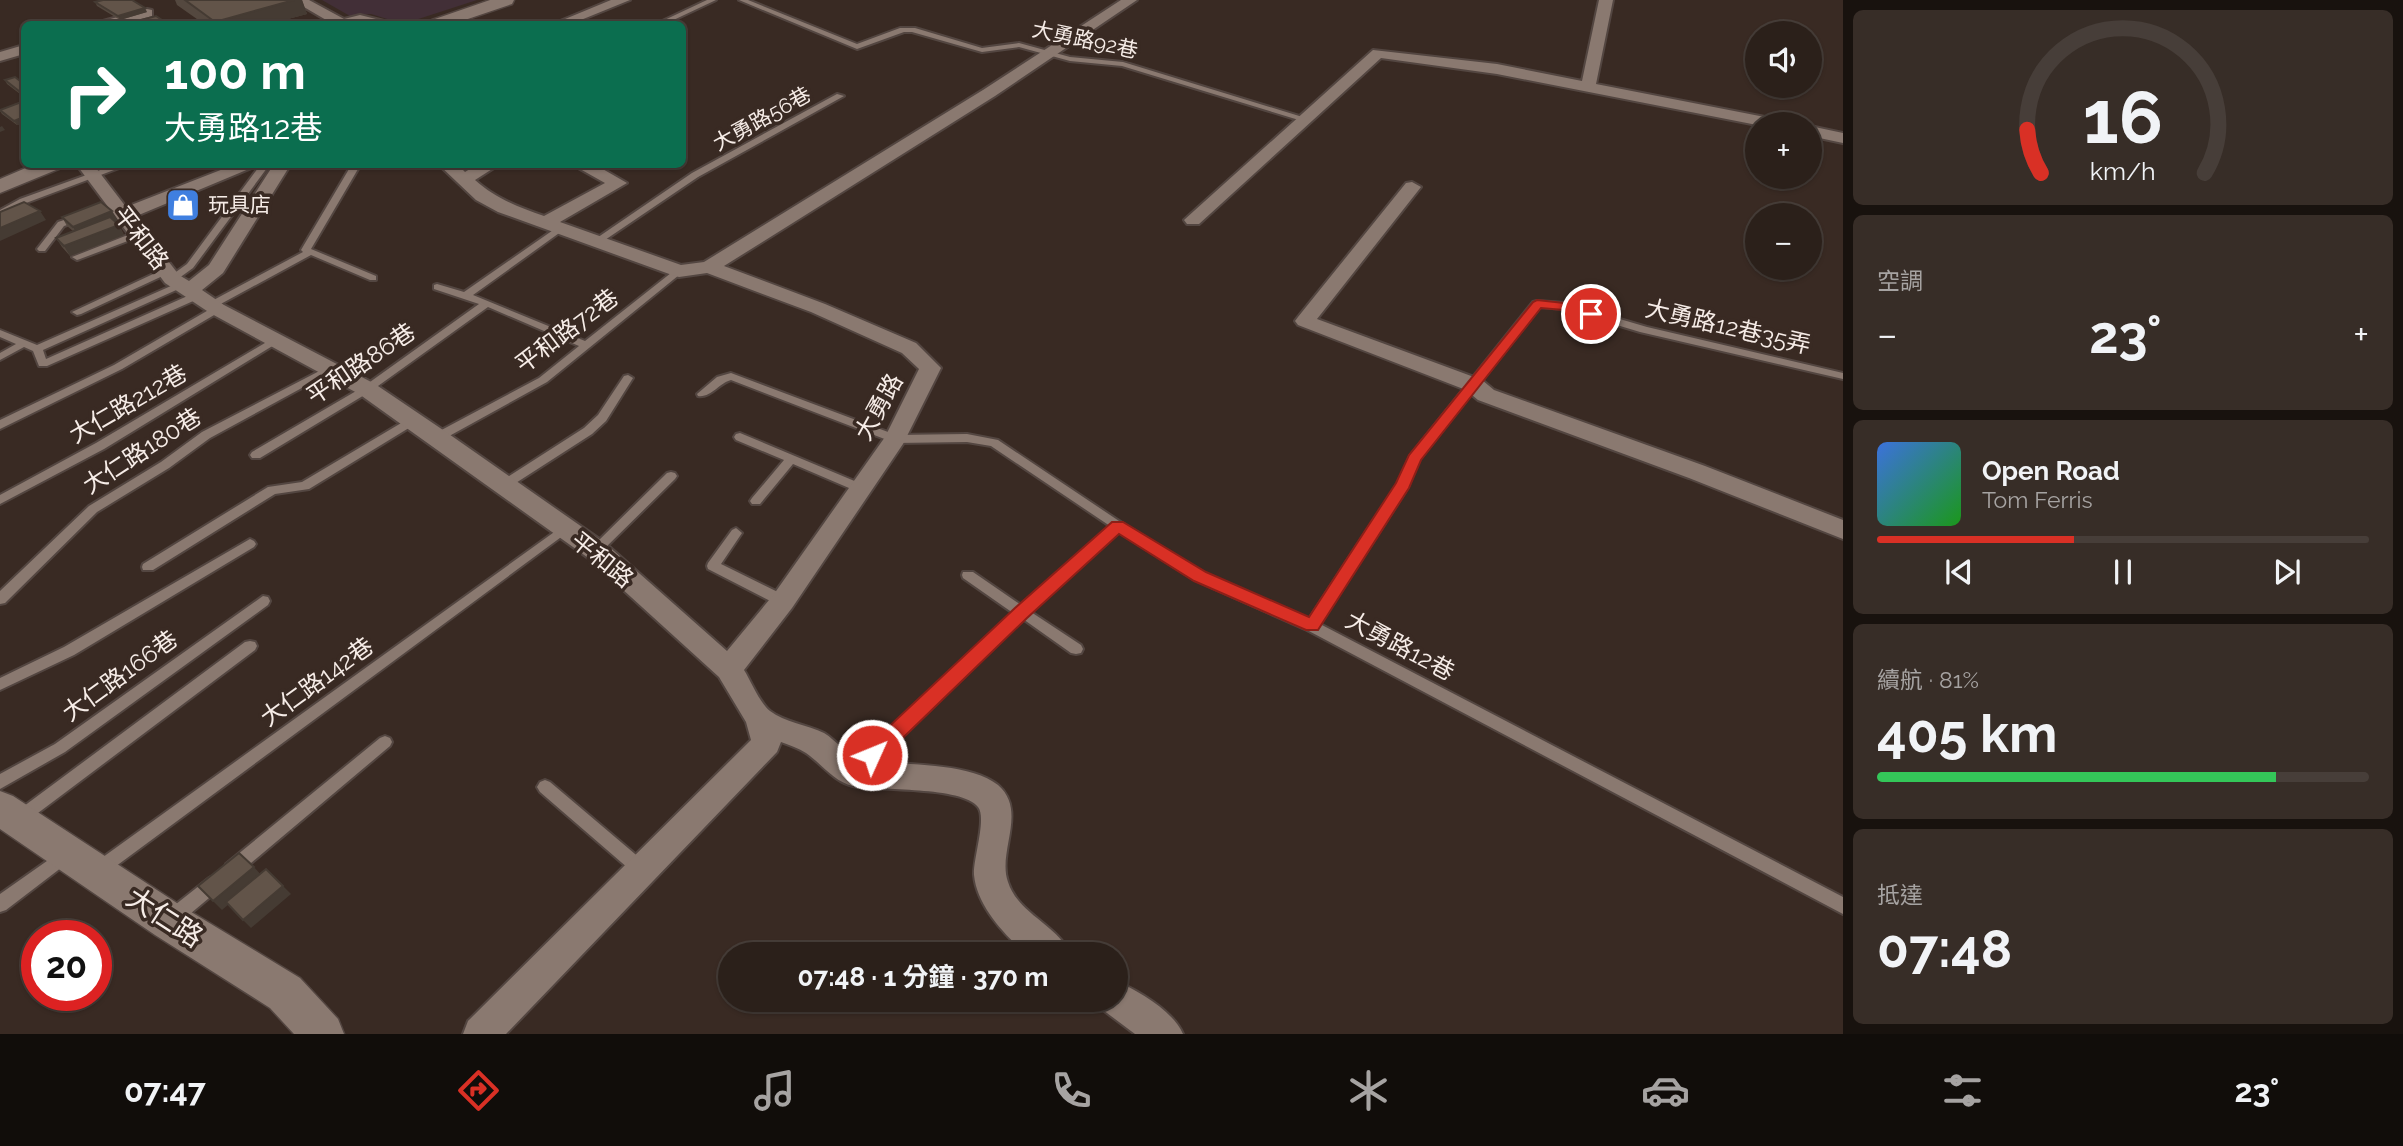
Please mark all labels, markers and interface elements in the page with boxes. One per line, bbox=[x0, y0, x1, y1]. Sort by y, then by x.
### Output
street label: 大勇路92巷 bbox=[1030, 16, 1140, 63]
map controls bbox=[1745, 21, 1822, 280]
button: sound bbox=[1745, 21, 1822, 98]
text: 100 m bbox=[164, 43, 306, 100]
icon: right bbox=[49, 49, 140, 140]
text: 16 bbox=[2083, 76, 2163, 161]
street label: 大勇路56巷 bbox=[708, 81, 815, 156]
text: 大勇路12巷 bbox=[164, 109, 322, 146]
button: + bbox=[1745, 112, 1822, 189]
text: km/h bbox=[2090, 156, 2156, 186]
shop icon: 玩具店 bbox=[164, 186, 202, 224]
place label: 玩具店 bbox=[208, 192, 271, 217]
street label: 平和路 bbox=[108, 200, 175, 275]
button: − bbox=[1745, 203, 1822, 280]
text: 空調 bbox=[1877, 267, 1923, 294]
street label: 平和路72巷 bbox=[510, 283, 624, 379]
pin bbox=[1561, 284, 1621, 344]
street label: 大勇路12巷35弄 bbox=[1643, 293, 1814, 360]
icon: arrive bbox=[1572, 295, 1610, 333]
text: 23° bbox=[2089, 304, 2162, 365]
text: − bbox=[1877, 312, 1897, 357]
text: + bbox=[2353, 312, 2369, 357]
street label: 平和路86巷 bbox=[301, 317, 421, 410]
street label: 大仁路212巷 bbox=[64, 358, 192, 449]
street label: 大勇路 bbox=[848, 368, 909, 445]
street label: 大仁路180巷 bbox=[77, 402, 206, 500]
text: Open Road bbox=[1982, 456, 2120, 486]
text: Tom Ferris bbox=[1982, 486, 2093, 513]
street label: 平和路 bbox=[565, 526, 639, 594]
icon: previous bbox=[1940, 553, 1978, 591]
icon: pause bbox=[2104, 553, 2142, 591]
icon: next bbox=[2268, 553, 2306, 591]
street label: 大勇路12巷 bbox=[1341, 605, 1459, 686]
street label: 大仁路166巷 bbox=[56, 624, 183, 727]
street label: 大仁路142巷 bbox=[255, 631, 379, 732]
text: 續航 · 81% bbox=[1877, 666, 1979, 693]
text: 405 km bbox=[1877, 703, 2057, 764]
position arrow bbox=[835, 718, 909, 792]
street label: 大仁路 bbox=[121, 881, 209, 954]
text: 抵達 bbox=[1877, 881, 1923, 908]
text: 07:48 bbox=[1877, 918, 2012, 979]
speed limit sign: 20 bbox=[21, 920, 112, 1011]
text: 07:48 · 1 分鐘 · 370 m bbox=[798, 962, 1048, 992]
icon: directions bbox=[454, 1066, 503, 1115]
icon: music bbox=[750, 1066, 799, 1115]
icon: phone bbox=[1047, 1066, 1096, 1115]
icon: climate bbox=[1344, 1066, 1393, 1115]
icon: car bbox=[1641, 1066, 1690, 1115]
icon: filters bbox=[1938, 1066, 1987, 1115]
text: 07:47 bbox=[124, 1072, 206, 1109]
text: 23° bbox=[2235, 1072, 2279, 1109]

